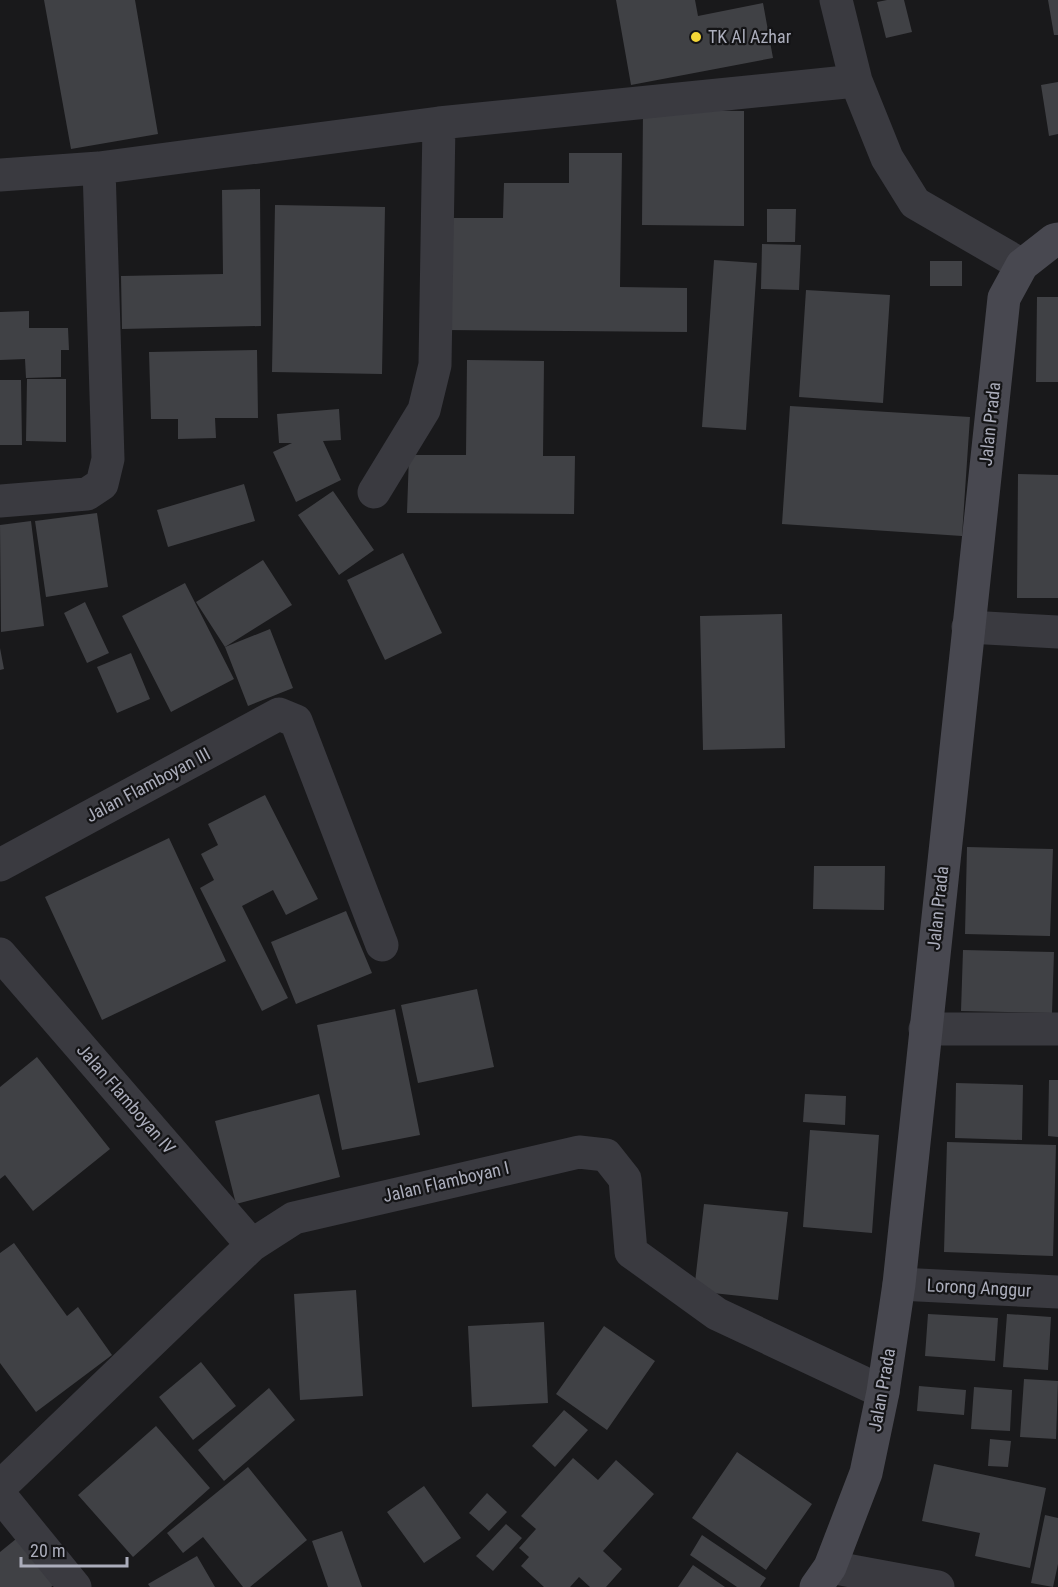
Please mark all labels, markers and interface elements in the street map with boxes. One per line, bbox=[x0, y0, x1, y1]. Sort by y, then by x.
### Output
place label: TK Al Azhar bbox=[708, 26, 792, 47]
marker: TK Al Azhar bbox=[689, 30, 703, 44]
street label: Jalan Prada bbox=[975, 381, 1004, 467]
street label: Jalan Flamboyan III bbox=[82, 743, 214, 826]
street label: Jalan Prada bbox=[923, 865, 952, 951]
street label: Jalan Flamboyan IV bbox=[73, 1039, 180, 1158]
street label: Jalan Flamboyan I bbox=[381, 1157, 511, 1206]
street label: Lorong Anggur bbox=[926, 1274, 1032, 1301]
street label: Jalan Prada bbox=[864, 1347, 899, 1433]
scale bar bbox=[21, 1530, 128, 1568]
text: 20 m bbox=[30, 1540, 65, 1561]

